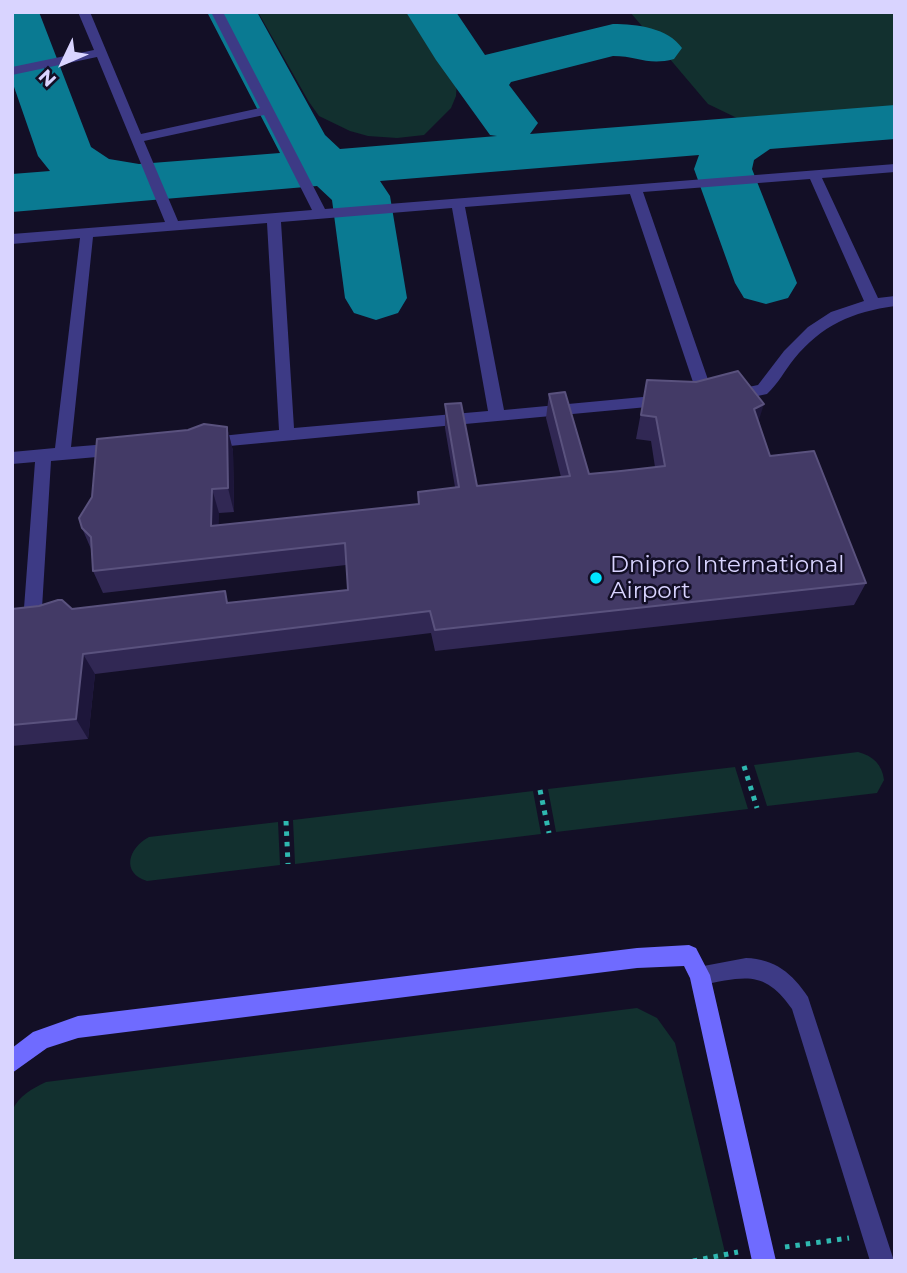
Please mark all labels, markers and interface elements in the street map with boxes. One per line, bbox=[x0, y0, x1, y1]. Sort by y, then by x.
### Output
north arrow bbox=[28, 28, 98, 98]
text: N bbox=[34, 64, 61, 91]
place label: Dnipro International Airport bbox=[610, 551, 844, 605]
marker: Dnipro International Airport bbox=[588, 570, 604, 586]

